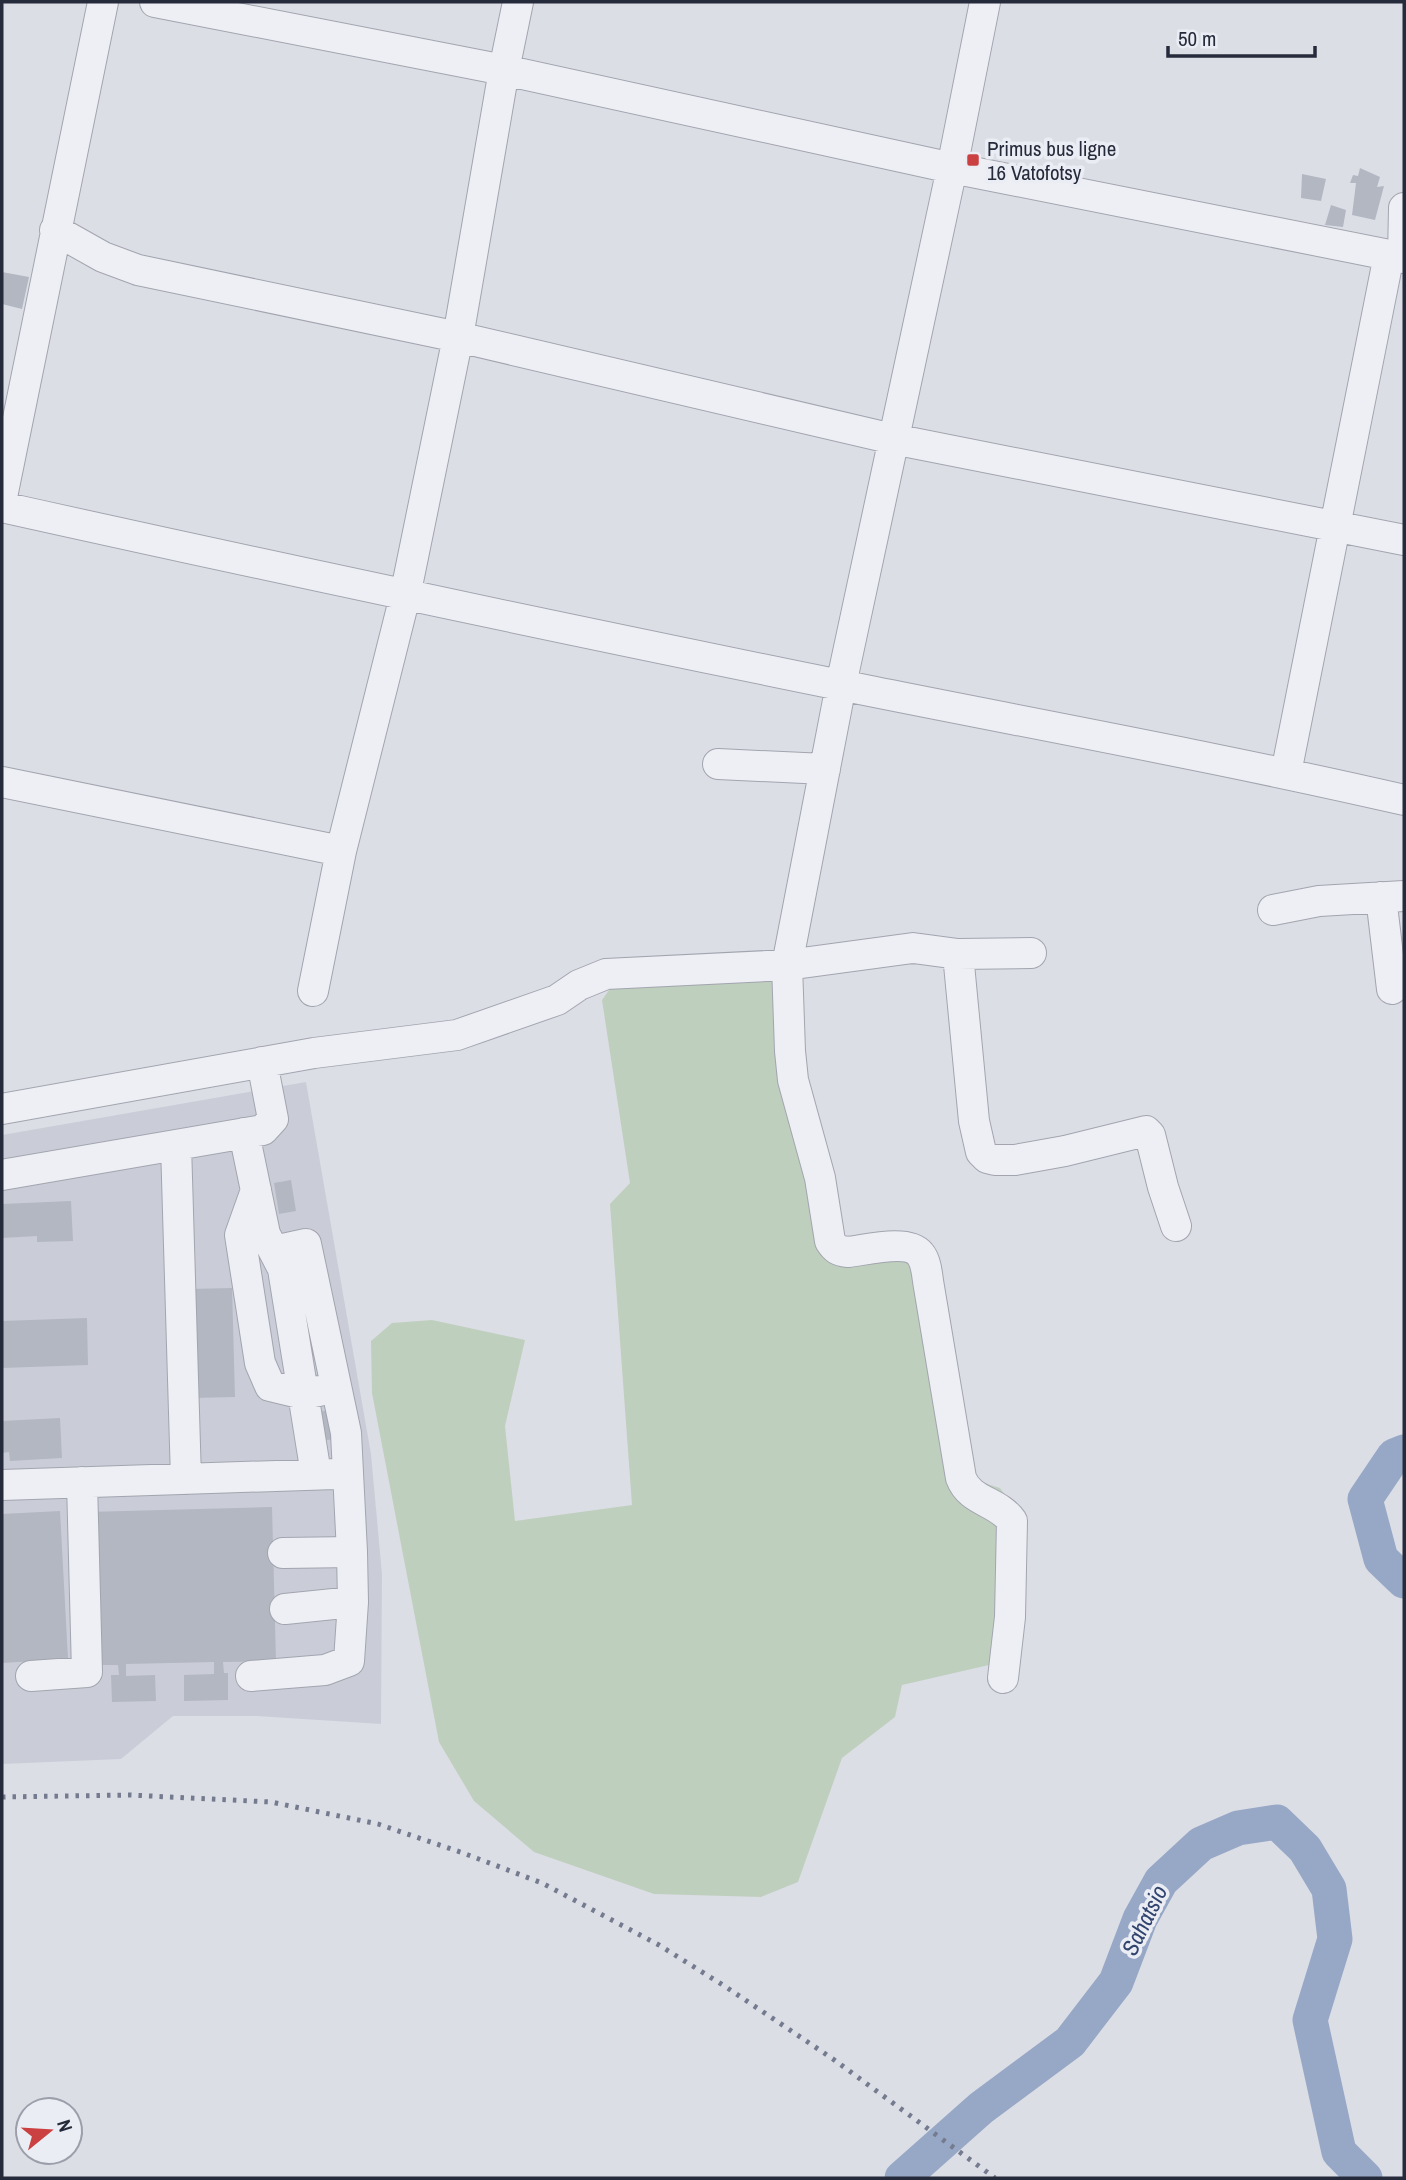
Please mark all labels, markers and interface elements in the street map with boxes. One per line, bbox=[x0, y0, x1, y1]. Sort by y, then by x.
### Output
scale bar bbox=[1168, 14, 1315, 58]
text: 50 m bbox=[1178, 24, 1216, 53]
place label: Primus bus ligne 16 Vatofotsy bbox=[987, 134, 1116, 187]
marker: Primus bus ligne 16 Vatofotsy bbox=[965, 152, 981, 168]
water label: Sahatsio bbox=[1114, 1880, 1174, 1960]
north arrow bbox=[14, 2096, 84, 2166]
text: N bbox=[51, 2116, 79, 2135]

